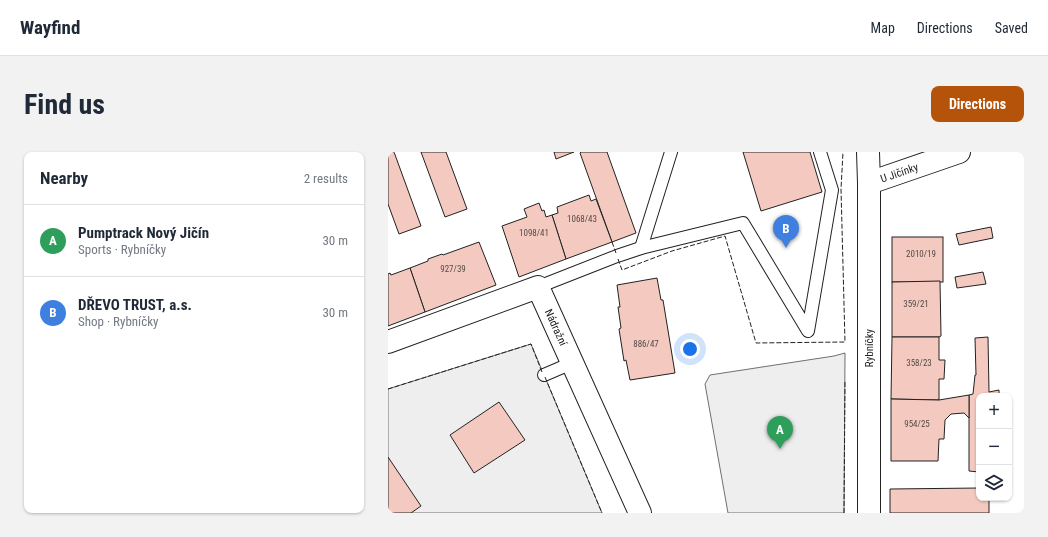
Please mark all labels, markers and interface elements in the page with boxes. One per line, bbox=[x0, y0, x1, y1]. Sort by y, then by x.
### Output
text: Wayfind bbox=[20, 16, 80, 39]
text: Map bbox=[871, 20, 895, 36]
text: Directions bbox=[917, 20, 973, 36]
text: Saved bbox=[995, 20, 1028, 36]
button: Directions bbox=[931, 86, 1024, 122]
text: Find us bbox=[24, 88, 105, 121]
street label: U Jičínky bbox=[879, 160, 920, 185]
text: Nearby bbox=[40, 168, 88, 188]
text: 2 results bbox=[304, 171, 348, 186]
house number: 1068/43 bbox=[567, 214, 597, 224]
pin: B bbox=[773, 215, 799, 248]
text: Pumptrack Nový Jičín bbox=[78, 224, 209, 242]
house number: 1098/41 bbox=[519, 228, 549, 238]
text: A bbox=[49, 233, 57, 248]
text: 30 m bbox=[322, 233, 348, 248]
text: Sports · Rybníčky bbox=[78, 242, 166, 257]
house number: 2010/19 bbox=[906, 249, 936, 259]
house number: 927/39 bbox=[440, 264, 466, 274]
text: DŘEVO TRUST, a.s. bbox=[78, 296, 192, 314]
house number: 359/21 bbox=[903, 299, 929, 309]
text: B bbox=[49, 305, 57, 320]
text: 30 m bbox=[322, 305, 348, 320]
street label: Nádražní bbox=[542, 307, 570, 348]
text: Shop · Rybníčky bbox=[78, 314, 158, 329]
street label: Rybníčky bbox=[863, 328, 876, 367]
house number: 886/47 bbox=[633, 339, 659, 349]
your location bbox=[680, 339, 700, 359]
house number: 358/23 bbox=[906, 358, 932, 368]
map controls bbox=[976, 393, 1012, 501]
button: + bbox=[976, 393, 1012, 429]
pin: A bbox=[767, 416, 793, 449]
house number: 954/25 bbox=[904, 419, 930, 429]
button: − bbox=[976, 429, 1012, 465]
button: layers bbox=[976, 465, 1012, 501]

